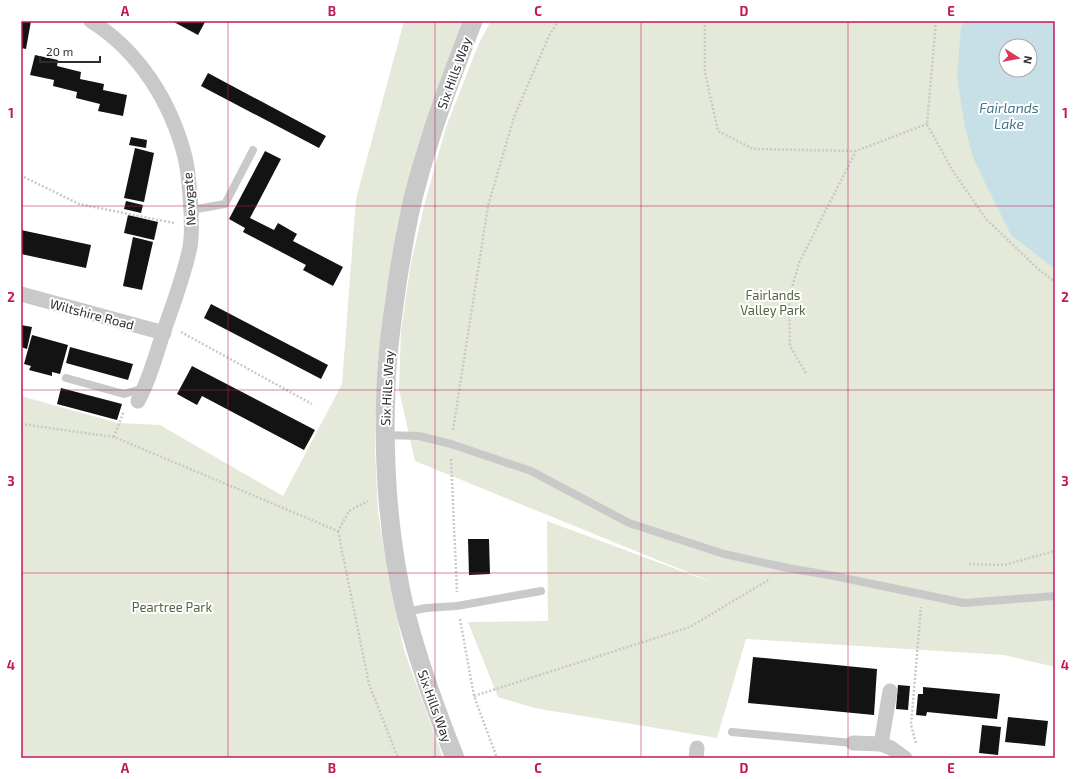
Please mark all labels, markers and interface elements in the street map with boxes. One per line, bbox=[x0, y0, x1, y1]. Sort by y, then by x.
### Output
text: A bbox=[121, 3, 130, 19]
text: B bbox=[328, 3, 336, 19]
text: C bbox=[534, 3, 542, 19]
text: D bbox=[740, 3, 749, 19]
text: E bbox=[947, 3, 955, 19]
street label: Six Hills Way bbox=[434, 35, 474, 111]
scale bar bbox=[40, 38, 100, 64]
north arrow bbox=[998, 38, 1038, 78]
text: 20 m bbox=[46, 44, 73, 58]
text: N bbox=[1021, 55, 1035, 65]
water label: Fairlands Lake bbox=[979, 99, 1039, 132]
text: 1 bbox=[8, 105, 14, 121]
text: 1 bbox=[1062, 105, 1068, 121]
street label: Newgate bbox=[179, 172, 199, 226]
park label: Fairlands Valley Park bbox=[740, 287, 806, 318]
text: 2 bbox=[7, 289, 15, 305]
text: 2 bbox=[1061, 289, 1069, 305]
street label: Wiltshire Road bbox=[48, 295, 136, 333]
street label: Six Hills Way bbox=[377, 350, 397, 426]
text: 3 bbox=[7, 473, 15, 489]
text: 3 bbox=[1061, 473, 1069, 489]
park label: Peartree Park bbox=[132, 599, 213, 615]
text: 4 bbox=[7, 657, 15, 673]
text: 4 bbox=[1061, 657, 1069, 673]
street label: Six Hills Way bbox=[415, 668, 455, 744]
text: A bbox=[121, 760, 130, 776]
text: B bbox=[328, 760, 336, 776]
text: C bbox=[534, 760, 542, 776]
text: D bbox=[740, 760, 749, 776]
text: E bbox=[947, 760, 955, 776]

